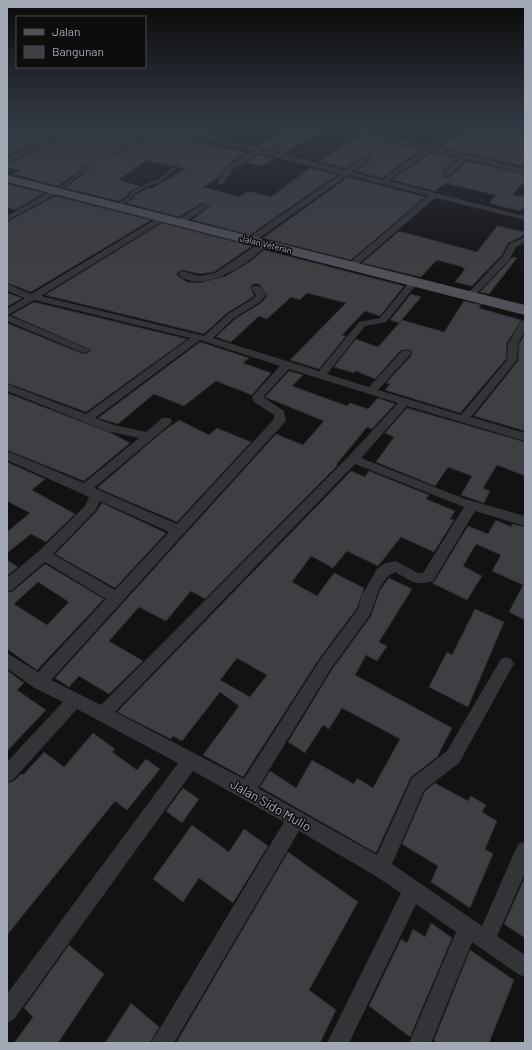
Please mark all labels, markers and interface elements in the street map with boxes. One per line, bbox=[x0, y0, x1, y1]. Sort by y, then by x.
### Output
legend bbox=[16, 16, 146, 68]
text: Jalan bbox=[52, 24, 80, 38]
text: Bangunan bbox=[52, 44, 104, 58]
street label: Jalan Veteran bbox=[239, 232, 293, 256]
street label: Jalan Sido Mulio bbox=[228, 775, 314, 835]

